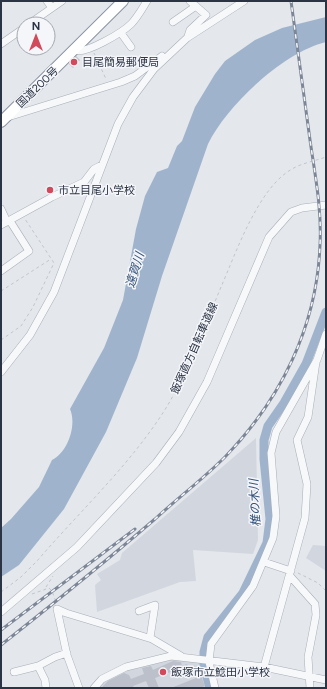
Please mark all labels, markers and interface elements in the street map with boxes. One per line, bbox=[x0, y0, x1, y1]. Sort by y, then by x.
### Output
north arrow bbox=[16, 16, 56, 56]
text: N bbox=[32, 20, 40, 33]
place label: 目尾簡易郵便局 bbox=[82, 56, 159, 69]
marker: 目尾簡易郵便局 bbox=[69, 57, 79, 67]
street label: 国道200号 bbox=[14, 64, 61, 111]
place label: 市立目尾小学校 bbox=[58, 184, 135, 197]
marker: 市立目尾小学校 bbox=[45, 185, 55, 195]
water label: 遠賀川 bbox=[123, 249, 148, 289]
street label: 飯塚直方自転車道線 bbox=[168, 300, 221, 396]
water label: 椎の木川 bbox=[247, 477, 263, 527]
place label: 飯塚市立鯰田小学校 bbox=[171, 666, 270, 679]
marker: 飯塚市立鯰田小学校 bbox=[158, 667, 168, 677]

